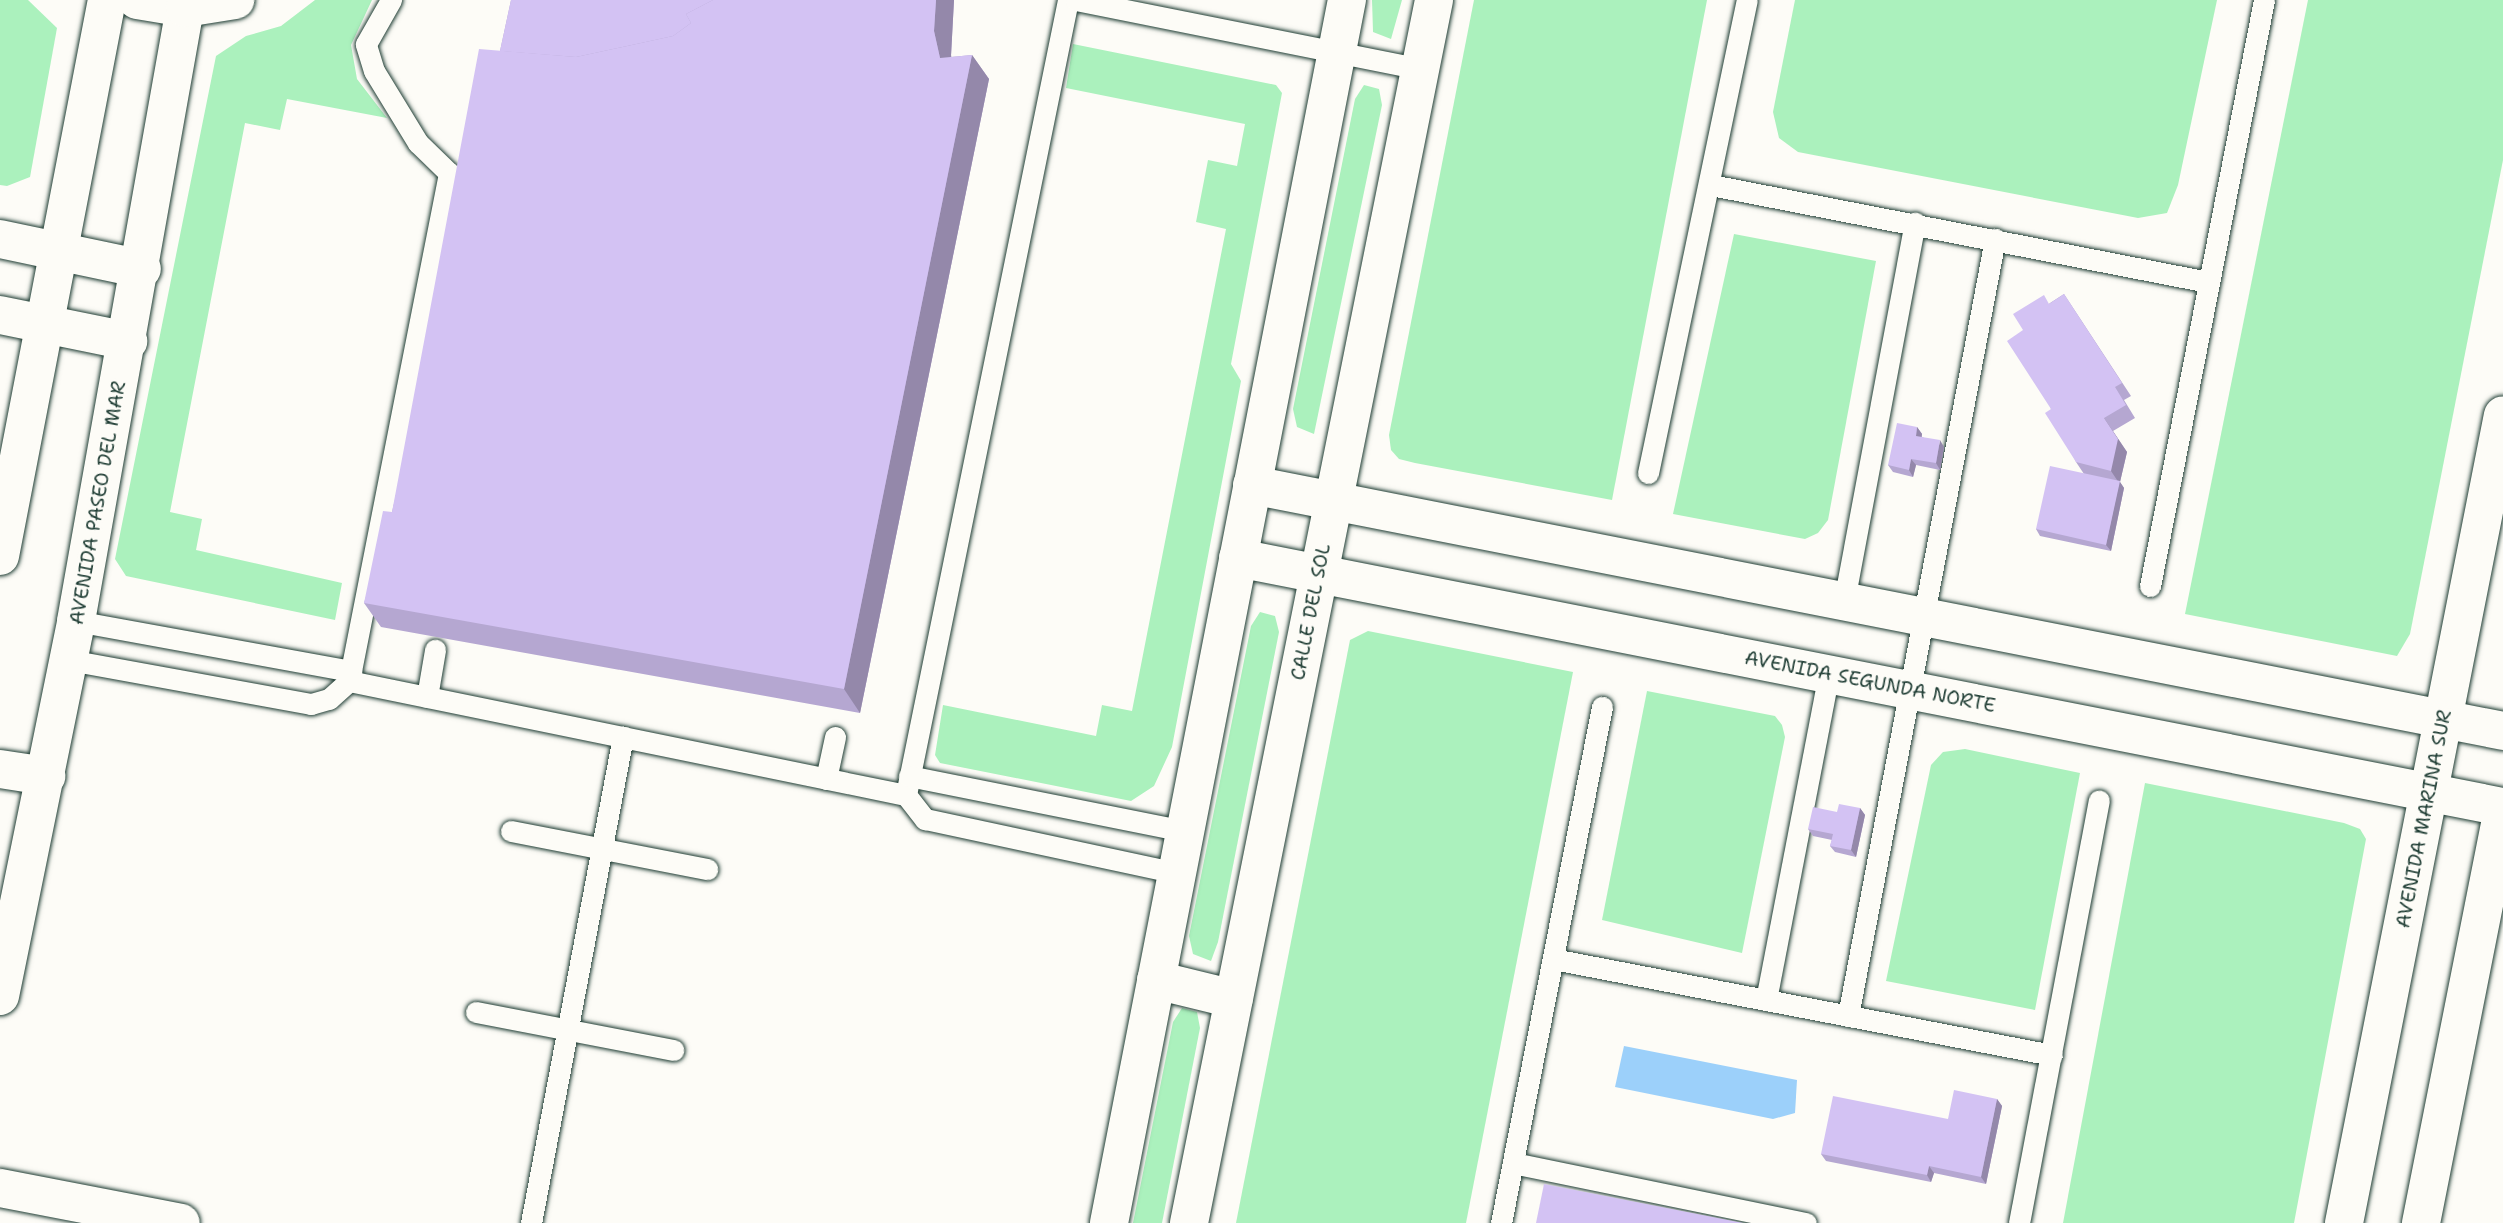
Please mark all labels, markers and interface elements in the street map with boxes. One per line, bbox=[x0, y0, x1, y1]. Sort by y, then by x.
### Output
street label: AVENIDA PASEO DEL MAR bbox=[65, 380, 131, 626]
street label: CALLE DEL SOL bbox=[1287, 542, 1335, 682]
street label: AVENIDA SEGUNDA NORTE bbox=[1743, 647, 1997, 717]
street label: AVENIDA MARINA SUR bbox=[2392, 708, 2456, 930]

